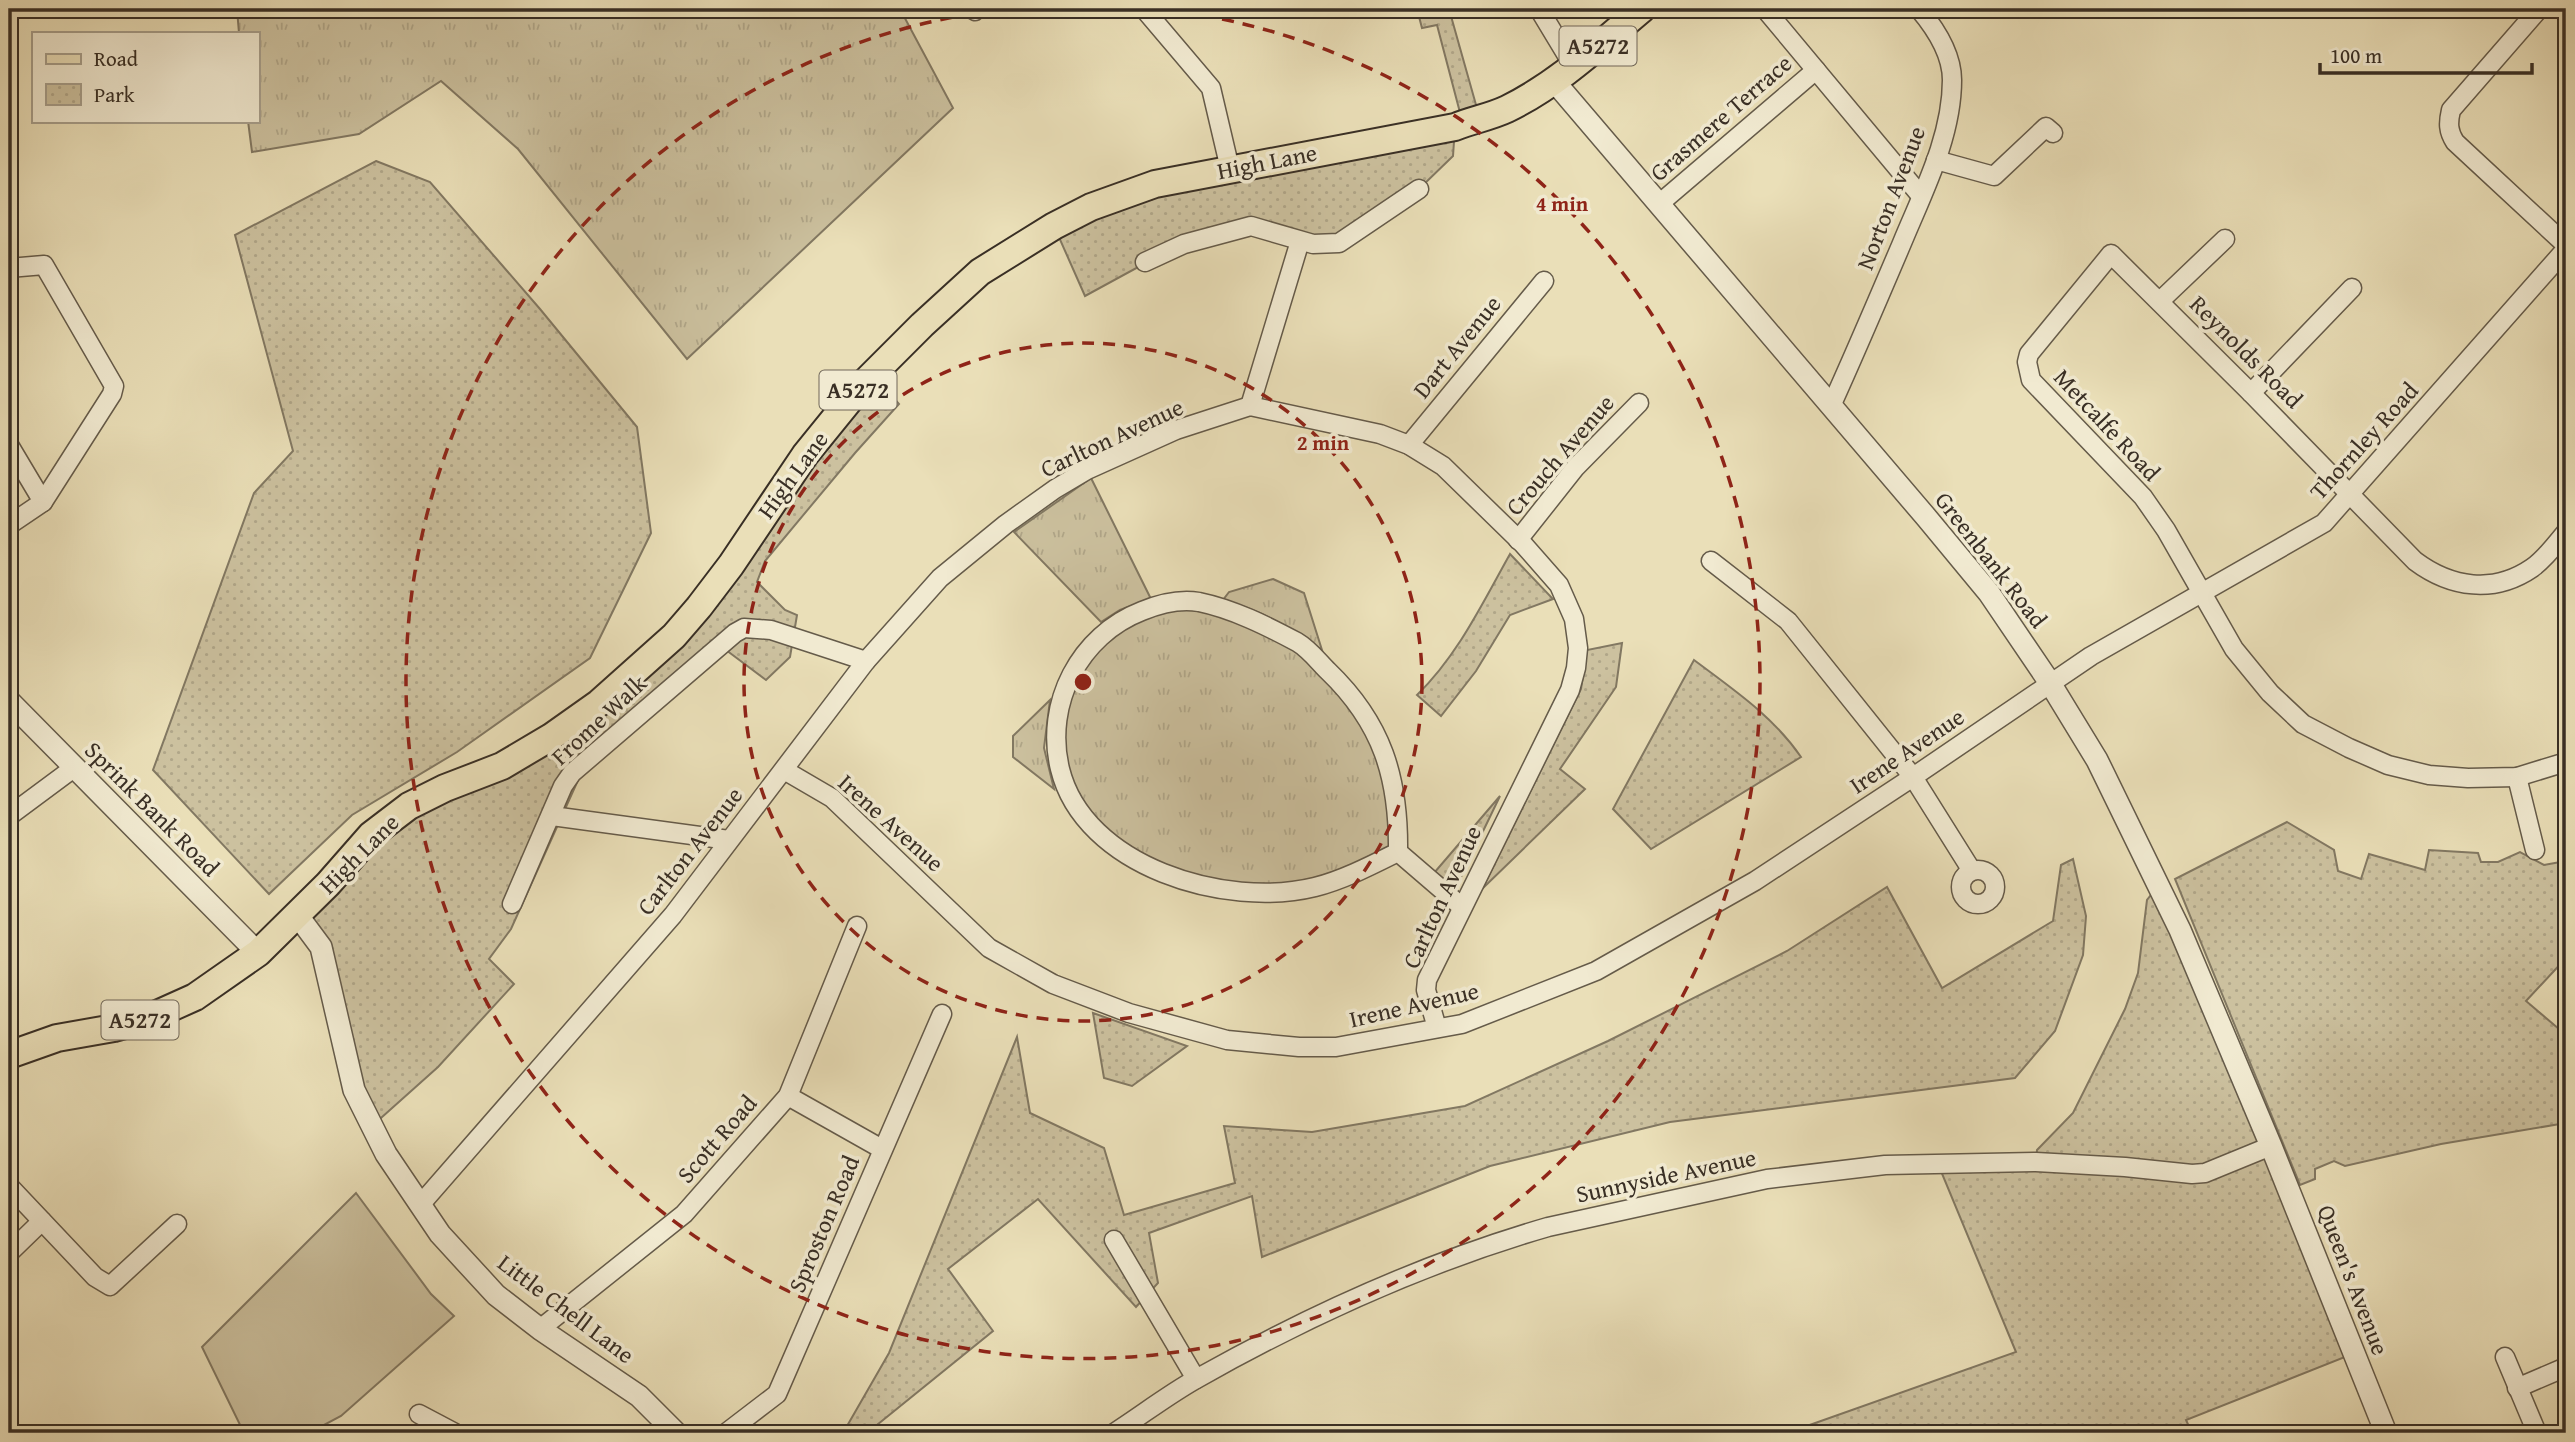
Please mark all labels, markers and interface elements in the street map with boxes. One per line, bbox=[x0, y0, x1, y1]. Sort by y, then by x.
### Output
road number: A5272 bbox=[1560, 26, 1636, 66]
legend bbox=[32, 32, 259, 122]
scale bar bbox=[2320, 32, 2531, 76]
text: 100 m bbox=[2330, 40, 2382, 71]
text: Road bbox=[94, 43, 139, 74]
street label: Grasmere Terrace bbox=[1642, 46, 1799, 189]
text: Park bbox=[94, 79, 135, 110]
street label: Norton Avenue bbox=[1847, 121, 1934, 275]
street label: High Lane bbox=[1214, 135, 1320, 188]
text: 4 min bbox=[1536, 188, 1589, 219]
street label: Reynolds Road bbox=[2182, 287, 2311, 416]
street label: Dart Avenue bbox=[1404, 288, 1509, 406]
street label: Metcalfe Road bbox=[2046, 361, 2169, 489]
road number: A5272 bbox=[820, 370, 896, 410]
street label: Thornley Road bbox=[2301, 374, 2426, 507]
street label: Crouch Avenue bbox=[1497, 386, 1622, 523]
street label: Carlton Avenue bbox=[1034, 389, 1189, 486]
street label: High Lane bbox=[749, 424, 836, 526]
text: 2 min bbox=[1297, 427, 1350, 458]
street label: Greenbank Road bbox=[1927, 484, 2056, 635]
street label: Frome Walk bbox=[543, 666, 655, 773]
centre of rings bbox=[1071, 670, 1095, 694]
street label: Irene Avenue bbox=[1842, 699, 1971, 802]
street label: Sprink Bank Road bbox=[77, 733, 228, 884]
street label: Irene Avenue bbox=[831, 765, 952, 880]
street label: Carlton Avenue bbox=[628, 779, 751, 922]
street label: High Lane bbox=[311, 806, 407, 902]
street label: Carlton Avenue bbox=[1393, 819, 1490, 974]
street label: Irene Avenue bbox=[1346, 973, 1482, 1036]
road number: A5272 bbox=[102, 1001, 178, 1040]
street label: Scott Road bbox=[668, 1087, 765, 1191]
street label: Sunnyside Avenue bbox=[1573, 1139, 1759, 1212]
street label: Sproston Road bbox=[779, 1150, 868, 1298]
street label: Queen's Avenue bbox=[2309, 1200, 2398, 1360]
street label: Little Chell Lane bbox=[491, 1246, 642, 1372]

